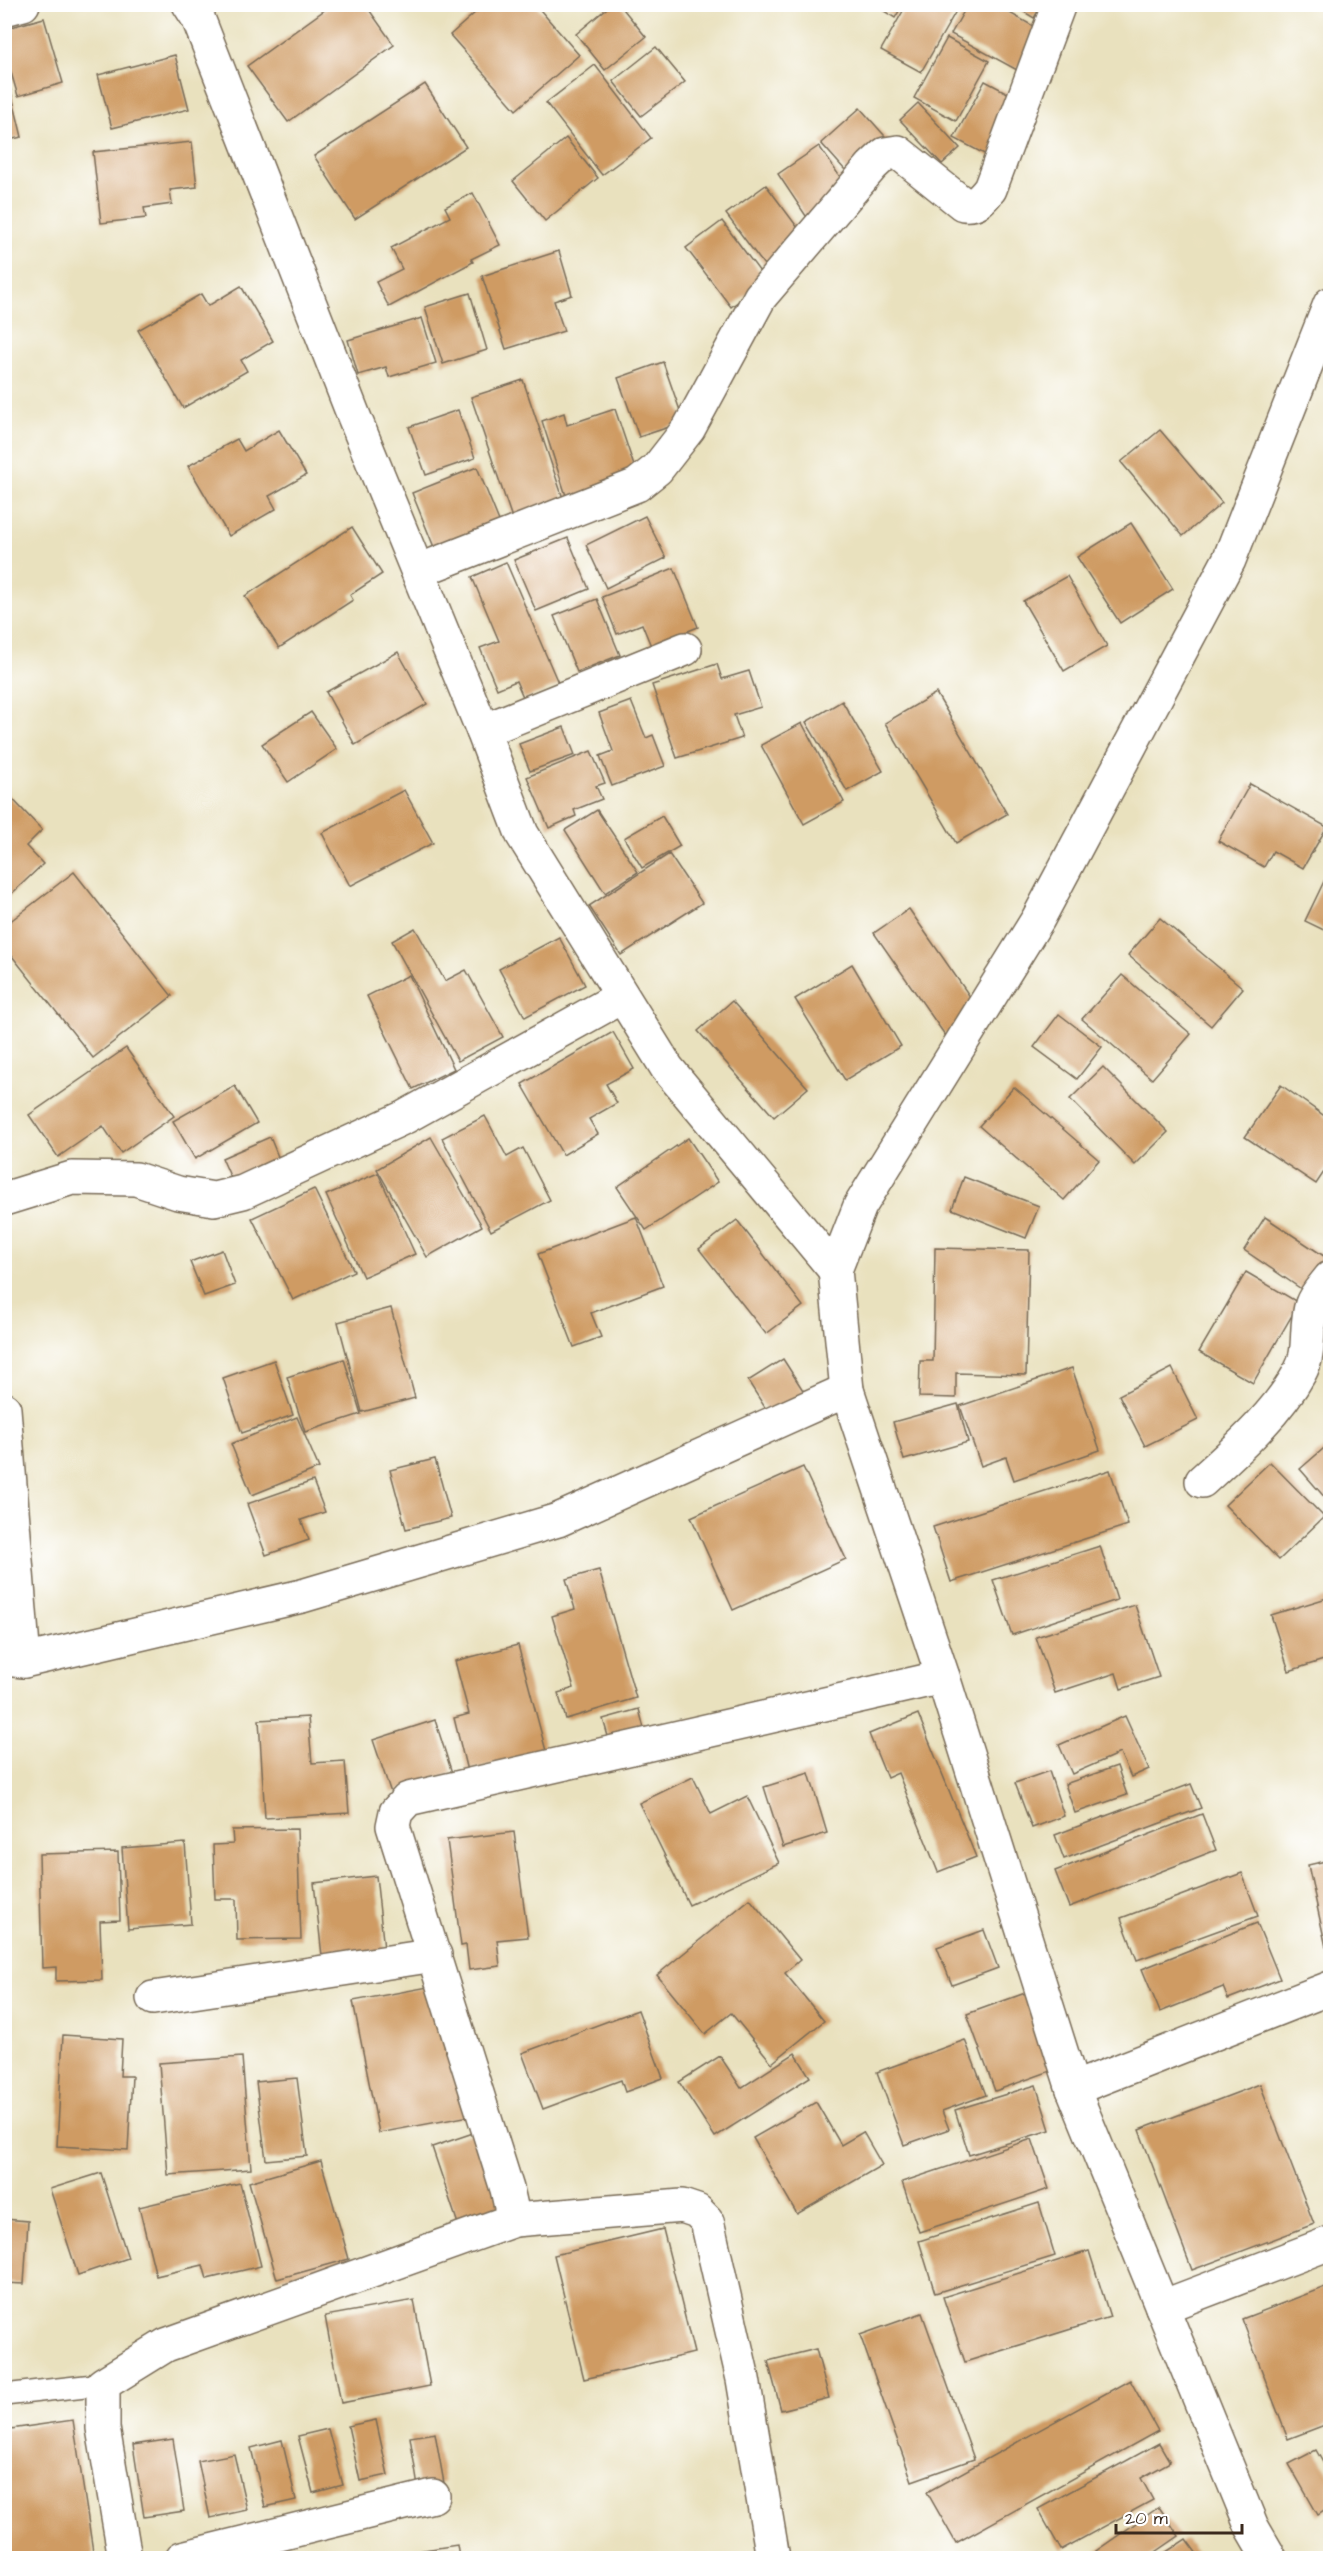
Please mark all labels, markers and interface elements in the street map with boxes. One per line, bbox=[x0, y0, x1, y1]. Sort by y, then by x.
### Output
scale bar bbox=[1116, 2497, 1242, 2535]
text: 20 m bbox=[1125, 2506, 1168, 2531]

